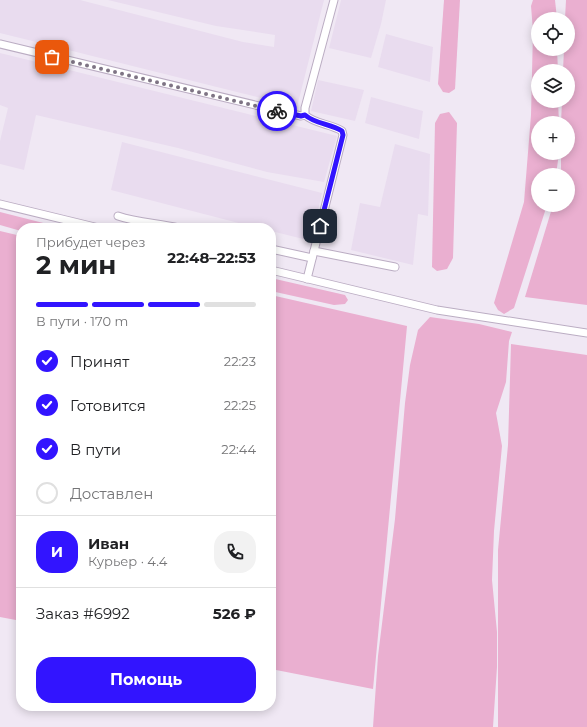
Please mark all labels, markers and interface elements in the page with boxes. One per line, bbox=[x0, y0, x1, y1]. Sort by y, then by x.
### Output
map controls bbox=[531, 12, 575, 212]
button: locate bbox=[531, 12, 575, 56]
pin bbox=[35, 40, 69, 74]
icon: bag bbox=[41, 46, 63, 68]
button: layers bbox=[531, 64, 575, 108]
courier bbox=[257, 91, 297, 131]
icon: bike bbox=[266, 100, 288, 122]
button: + bbox=[531, 116, 575, 160]
button: − bbox=[531, 168, 575, 212]
pin bbox=[303, 209, 337, 243]
icon: home bbox=[309, 215, 331, 237]
text: Прибудет через bbox=[36, 234, 145, 250]
text: 22:48–22:53 bbox=[167, 248, 256, 267]
text: 2 мин bbox=[36, 249, 116, 281]
text: В пути · 170 m bbox=[36, 313, 128, 329]
icon: check bbox=[36, 350, 58, 372]
text: Принят bbox=[70, 352, 129, 371]
text: 22:23 bbox=[224, 353, 256, 369]
icon: check bbox=[36, 394, 58, 416]
text: Готовится bbox=[70, 396, 146, 415]
text: 22:25 bbox=[224, 397, 256, 413]
icon: check bbox=[36, 438, 58, 460]
text: В пути bbox=[70, 440, 121, 459]
text: 22:44 bbox=[221, 441, 256, 457]
text: Доставлен bbox=[70, 484, 153, 503]
button: phone bbox=[214, 531, 256, 573]
text: Иван bbox=[88, 534, 129, 553]
text: И bbox=[51, 542, 63, 561]
text: Курьер · 4.4 bbox=[88, 553, 167, 569]
text: Заказ #6992 bbox=[36, 604, 130, 623]
text: 526 ₽ bbox=[213, 604, 256, 623]
button: Помощь bbox=[36, 657, 256, 703]

